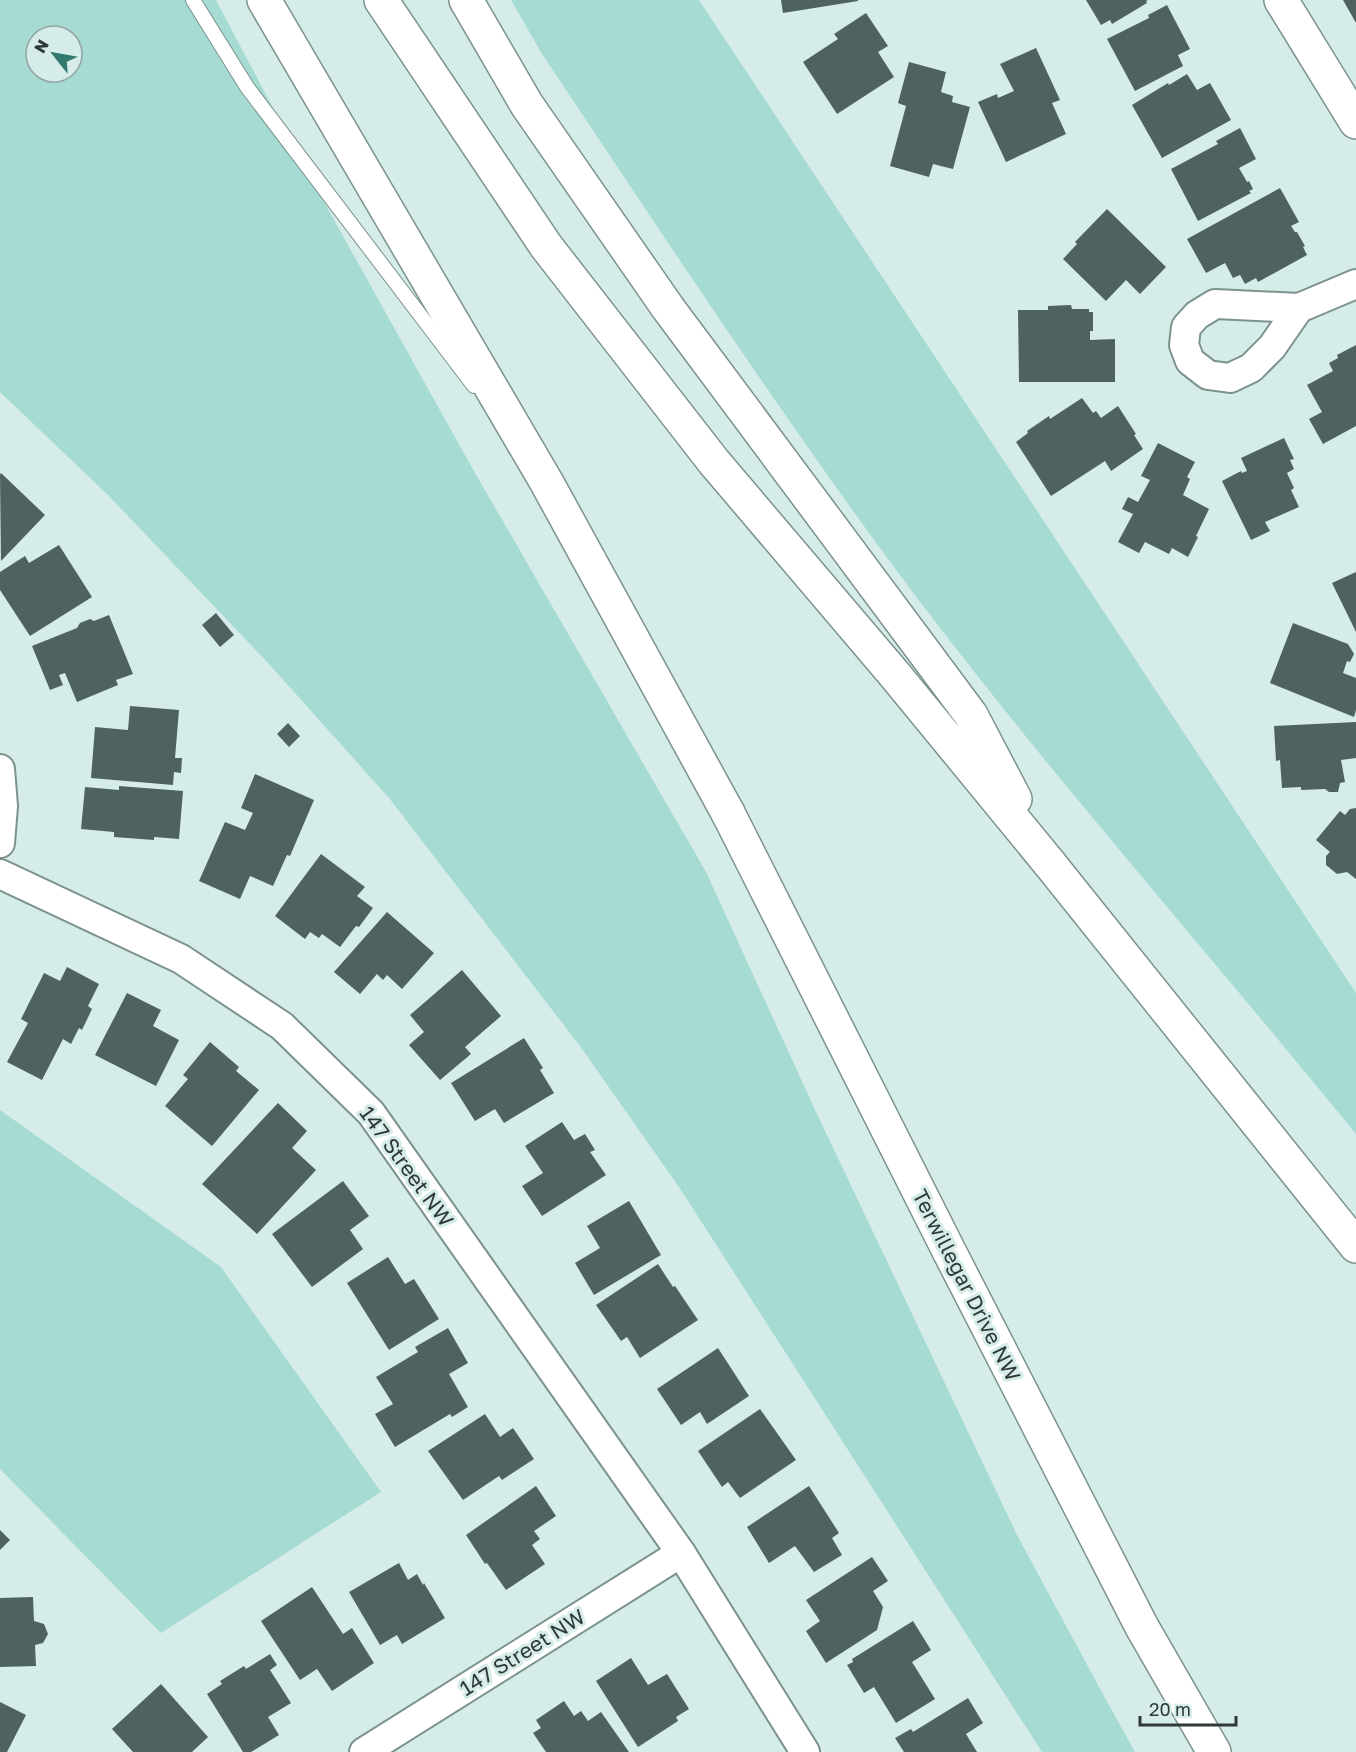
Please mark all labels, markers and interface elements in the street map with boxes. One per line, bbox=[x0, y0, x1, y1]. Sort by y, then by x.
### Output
north arrow bbox=[24, 24, 84, 84]
text: N bbox=[29, 36, 53, 57]
street label: 147 Street NW bbox=[354, 1101, 460, 1231]
street label: Terwillegar Drive NW bbox=[907, 1185, 1027, 1385]
street label: 147 Street NW bbox=[455, 1603, 589, 1701]
scale bar bbox=[1140, 1689, 1236, 1727]
text: 20 m bbox=[1149, 1698, 1191, 1720]

